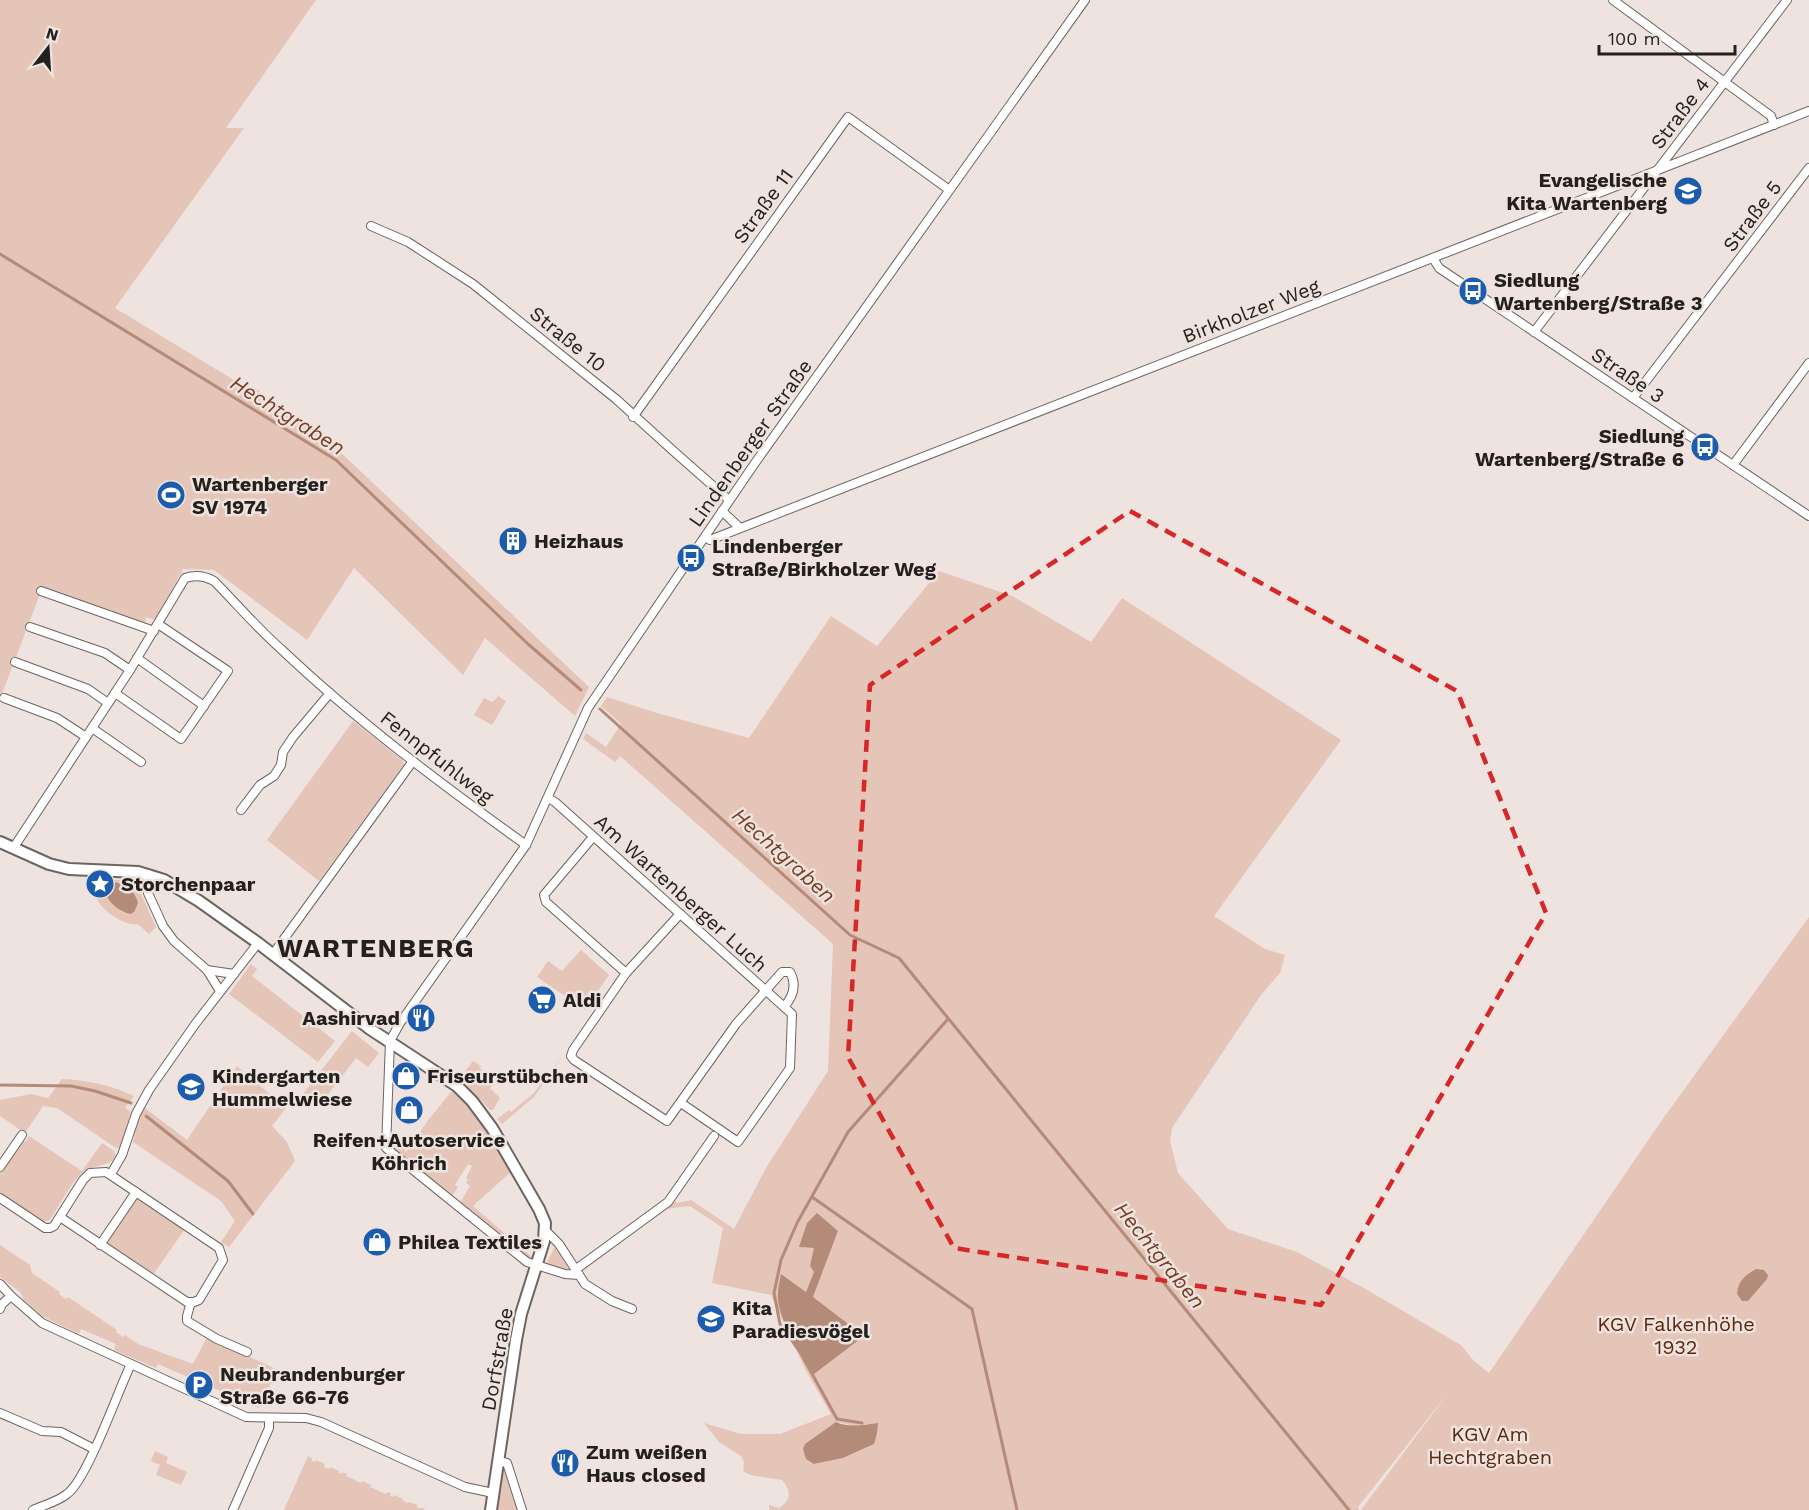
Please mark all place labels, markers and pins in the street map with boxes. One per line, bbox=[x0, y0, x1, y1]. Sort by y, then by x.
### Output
place label: Evangelische Kita Wartenberg bbox=[1506, 168, 1668, 215]
school or university icon: Evangelische Kita Wartenberg bbox=[1672, 175, 1704, 207]
place label: Siedlung Wartenberg/Straße 3 bbox=[1494, 268, 1703, 315]
bus stop icon: Siedlung Wartenberg/Straße 3 bbox=[1457, 275, 1489, 307]
place label: Siedlung Wartenberg/Straße 6 bbox=[1475, 424, 1685, 471]
bus stop icon: Siedlung Wartenberg/Straße 6 bbox=[1689, 431, 1721, 463]
place label: Wartenberger SV 1974 bbox=[192, 472, 328, 519]
sports icon: Wartenberger SV 1974 bbox=[155, 479, 187, 511]
building icon: Heizhaus bbox=[497, 525, 529, 557]
place label: Heizhaus bbox=[534, 529, 624, 553]
place label: Lindenberger Straße/Birkholzer Weg bbox=[712, 534, 937, 581]
bus stop icon: Lindenberger Straße/Birkholzer Weg bbox=[675, 542, 707, 574]
place icon: Storchenpaar bbox=[84, 868, 116, 900]
place label: Storchenpaar bbox=[121, 872, 256, 896]
supermarket icon: Aldi bbox=[526, 984, 558, 1016]
place label: Aldi bbox=[563, 988, 601, 1012]
restaurant icon: Aashirvad bbox=[405, 1002, 437, 1034]
place label: Aashirvad bbox=[302, 1006, 400, 1030]
shop icon: Friseurstübchen bbox=[390, 1060, 422, 1092]
place label: Kindergarten Hummelwiese bbox=[212, 1064, 352, 1111]
place label: Friseurstübchen bbox=[427, 1064, 588, 1088]
school or university icon: Kindergarten Hummelwiese bbox=[175, 1071, 207, 1103]
shop icon: Reifen+Autoservice Köhrich bbox=[393, 1094, 425, 1126]
place label: Reifen+Autoservice Köhrich bbox=[313, 1128, 505, 1175]
shop icon: Philea Textiles bbox=[361, 1226, 393, 1258]
place label: Philea Textiles bbox=[398, 1230, 542, 1254]
place label: Kita Paradiesvögel bbox=[732, 1296, 870, 1343]
school or university icon: Kita Paradiesvögel bbox=[695, 1303, 727, 1335]
place label: Neubrandenburger Straße 66-76 bbox=[220, 1362, 405, 1409]
parking icon: Neubrandenburger Straße 66-76 bbox=[183, 1369, 215, 1401]
place label: Zum weißen Haus closed bbox=[586, 1440, 707, 1487]
restaurant icon: Zum weißen Haus closed bbox=[549, 1447, 581, 1479]

